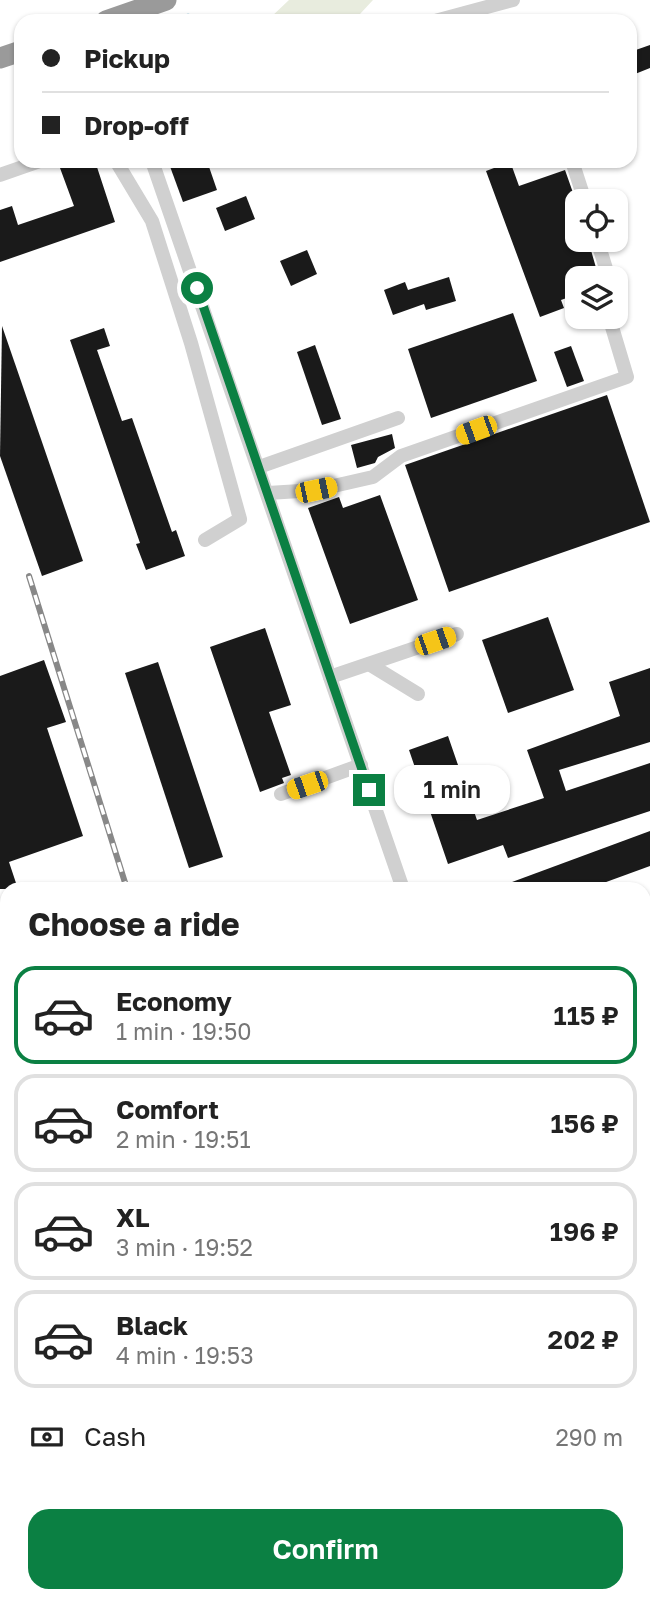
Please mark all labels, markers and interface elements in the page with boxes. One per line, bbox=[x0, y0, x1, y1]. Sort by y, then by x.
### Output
text: Pickup bbox=[84, 43, 170, 74]
text: Drop-off bbox=[84, 110, 189, 141]
map controls bbox=[565, 189, 628, 329]
button: locate bbox=[565, 189, 628, 252]
button: layers bbox=[565, 266, 628, 329]
route start bbox=[181, 272, 213, 304]
car bbox=[453, 413, 500, 447]
car bbox=[294, 475, 339, 505]
car bbox=[412, 624, 459, 658]
callout: 1 min bbox=[394, 766, 509, 814]
car bbox=[284, 768, 331, 802]
route end bbox=[353, 774, 385, 806]
text: 1 min bbox=[423, 775, 481, 803]
text: Choose a ride bbox=[28, 905, 240, 943]
icon: car bbox=[32, 984, 95, 1047]
text: Economy bbox=[116, 986, 232, 1017]
text: 115 ₽ bbox=[554, 1000, 619, 1031]
text: 1 min · 19:50 bbox=[116, 1017, 252, 1045]
icon: car bbox=[32, 1092, 95, 1155]
text: Comfort bbox=[116, 1094, 219, 1125]
text: 156 ₽ bbox=[550, 1108, 619, 1139]
text: 2 min · 19:51 bbox=[116, 1125, 251, 1153]
icon: car bbox=[32, 1200, 95, 1263]
text: XL bbox=[116, 1202, 150, 1233]
text: 196 ₽ bbox=[550, 1216, 619, 1247]
text: 3 min · 19:52 bbox=[116, 1233, 253, 1261]
icon: car bbox=[32, 1308, 95, 1371]
text: Black bbox=[116, 1310, 188, 1341]
text: 202 ₽ bbox=[548, 1324, 619, 1355]
text: 4 min · 19:53 bbox=[116, 1341, 254, 1369]
icon: cash bbox=[28, 1418, 66, 1456]
text: Cash bbox=[84, 1421, 146, 1452]
text: 290 m bbox=[555, 1423, 623, 1451]
button: Confirm bbox=[28, 1509, 623, 1589]

